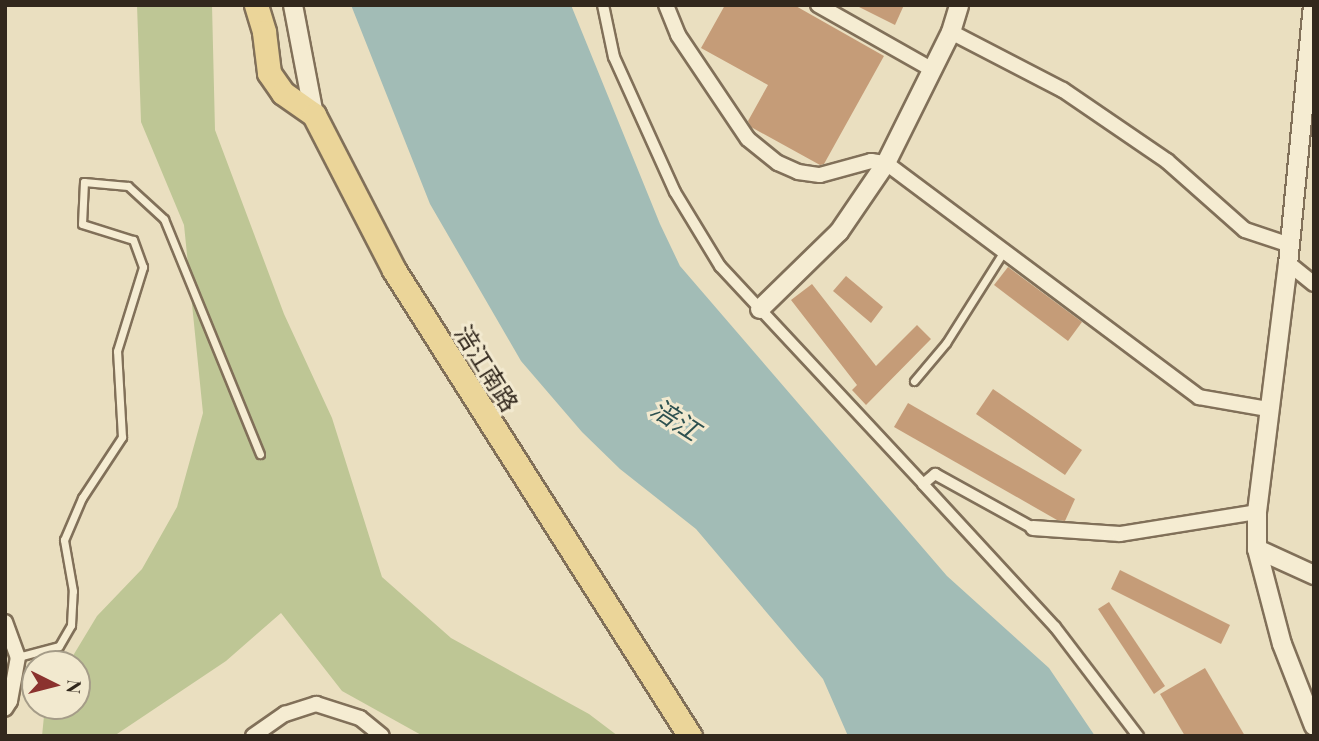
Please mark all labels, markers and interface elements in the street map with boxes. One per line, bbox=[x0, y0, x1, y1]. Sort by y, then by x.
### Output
street label: 涪江南路 bbox=[449, 320, 525, 416]
water label: 涪江 bbox=[646, 392, 706, 446]
north arrow bbox=[21, 650, 91, 720]
text: N bbox=[61, 679, 89, 695]

